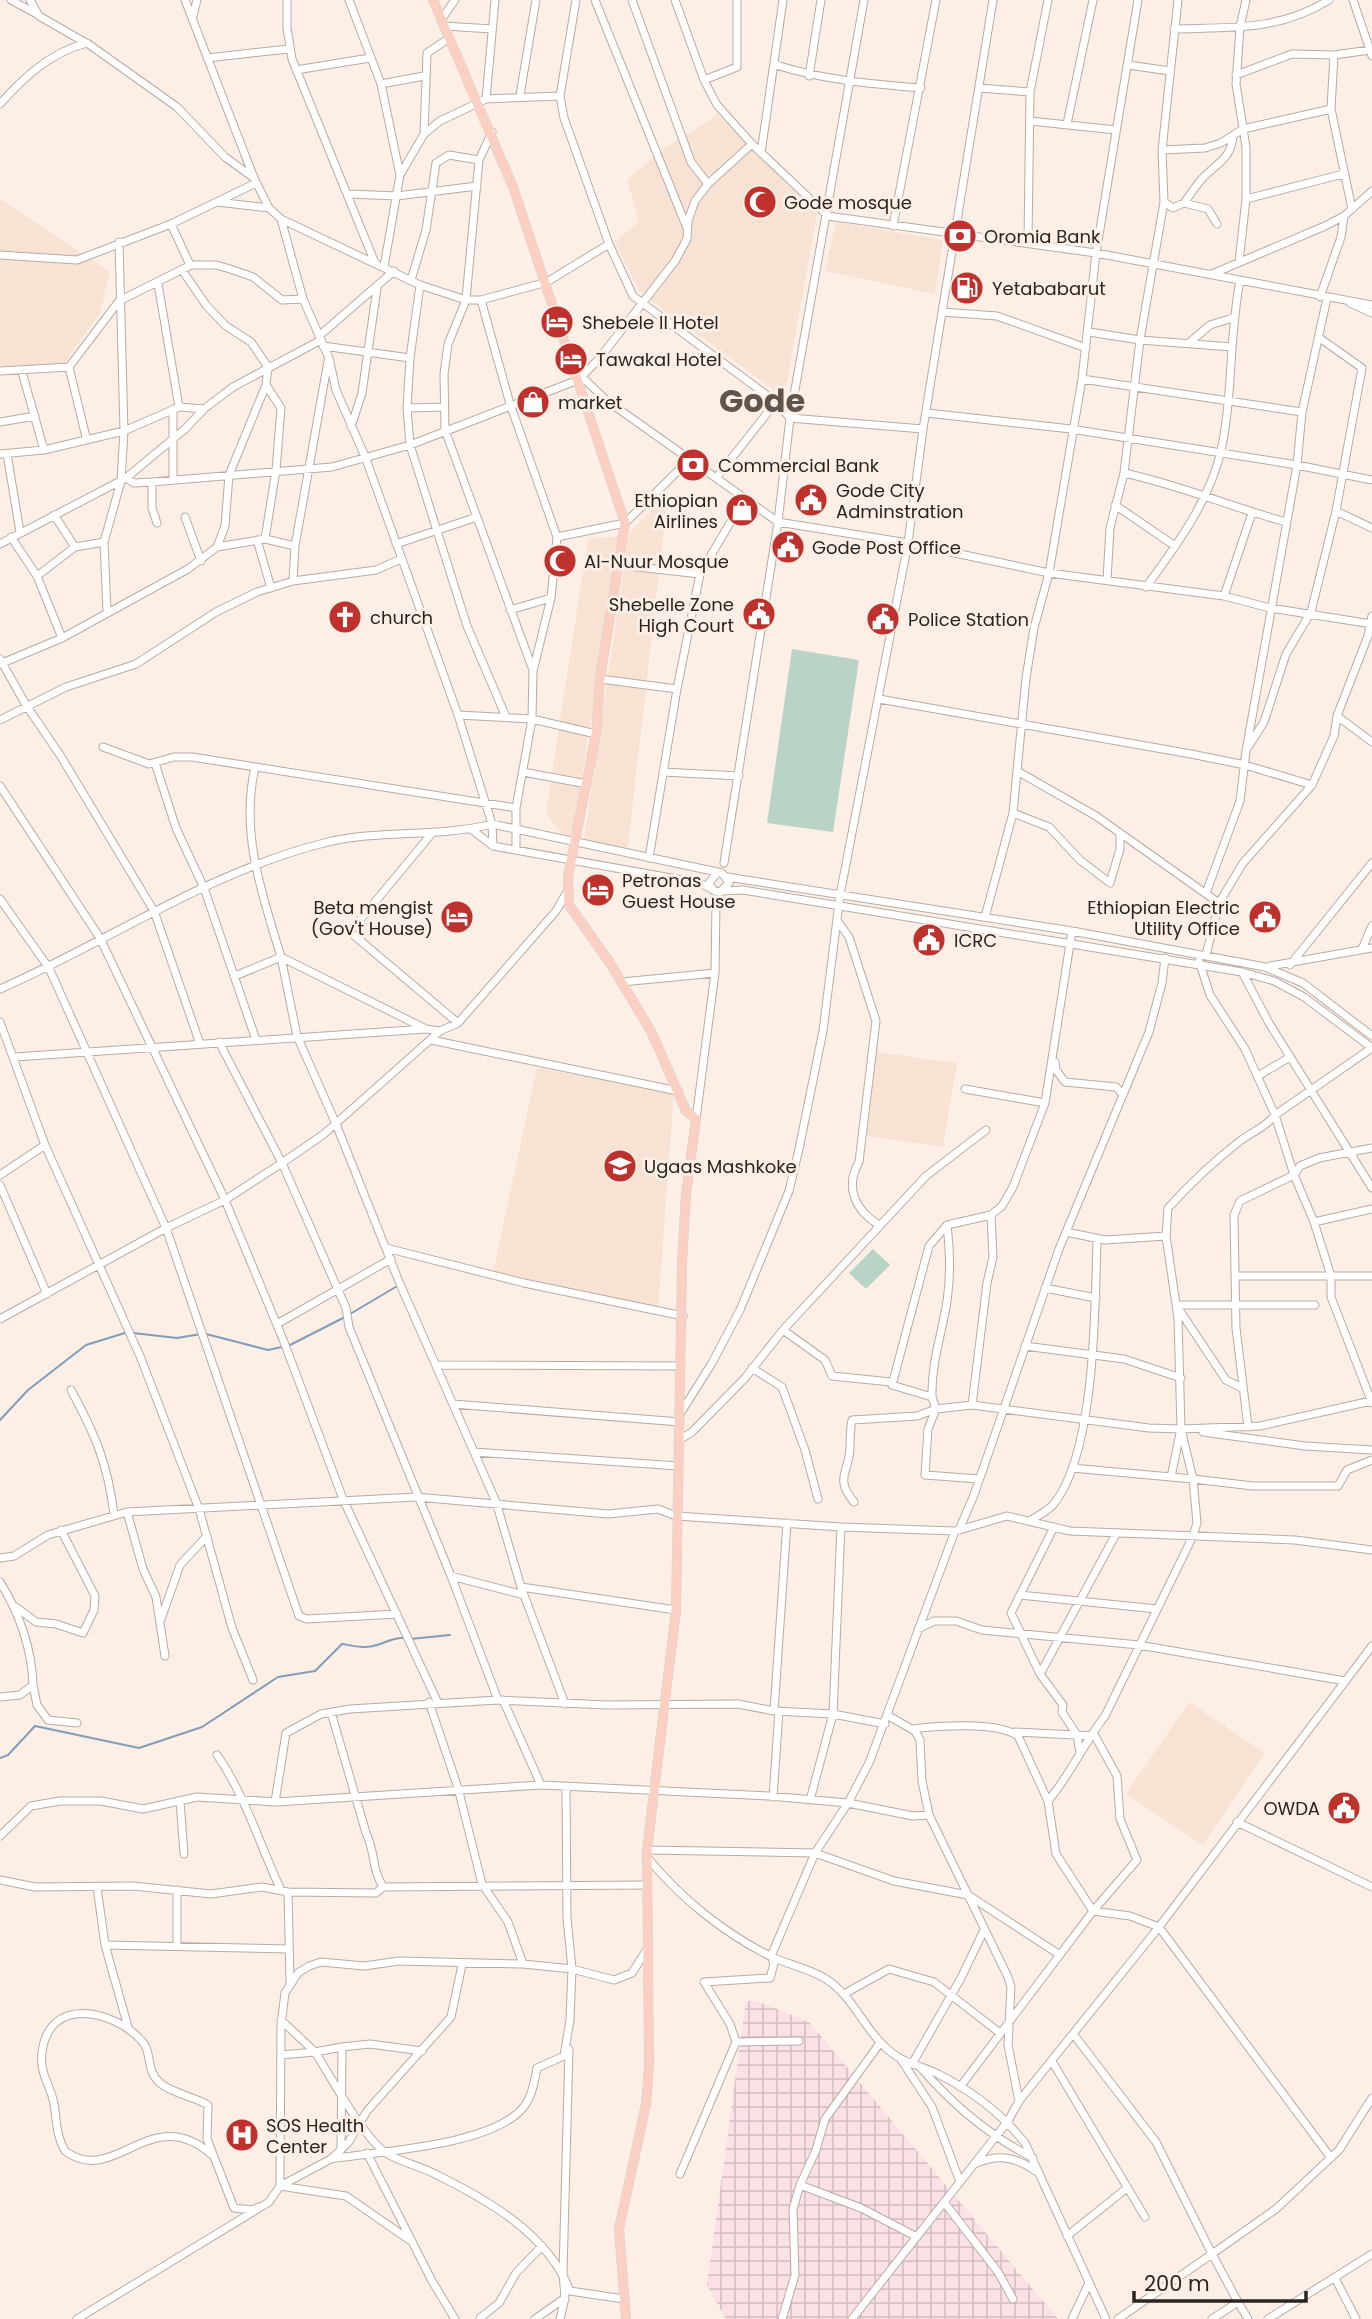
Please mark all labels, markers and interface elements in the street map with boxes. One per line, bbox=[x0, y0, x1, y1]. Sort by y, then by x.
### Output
mosque icon: Gode mosque bbox=[741, 183, 779, 221]
place label: Gode mosque bbox=[784, 190, 912, 215]
bank icon: Oromia Bank bbox=[941, 217, 979, 255]
place label: Oromia Bank bbox=[984, 224, 1101, 249]
fuel station icon: Yetababarut bbox=[948, 269, 986, 307]
place label: Yetababarut bbox=[992, 276, 1106, 301]
hotel icon: Shebele II Hotel bbox=[538, 303, 576, 341]
place label: Shebele II Hotel bbox=[582, 310, 719, 335]
hotel icon: Tawakal Hotel bbox=[552, 340, 590, 378]
place label: Tawakal Hotel bbox=[596, 347, 722, 372]
district label: Gode bbox=[719, 378, 805, 423]
shop icon: market bbox=[514, 383, 552, 421]
place label: market bbox=[558, 390, 622, 415]
bank icon: Commercial Bank bbox=[674, 446, 712, 484]
place label: Commercial Bank bbox=[718, 453, 880, 478]
place label: Gode City Adminstration bbox=[836, 478, 964, 524]
public building icon: Gode City Adminstration bbox=[792, 481, 830, 519]
place label: Ethiopian Airlines bbox=[634, 488, 718, 534]
shop icon: Ethiopian Airlines bbox=[723, 491, 761, 529]
public building icon: Gode Post Office bbox=[769, 528, 807, 566]
place label: Gode Post Office bbox=[812, 535, 961, 560]
mosque icon: Al-Nuur Mosque bbox=[541, 542, 579, 580]
place label: Al-Nuur Mosque bbox=[584, 549, 729, 574]
place label: Shebelle Zone High Court bbox=[609, 592, 734, 638]
public building icon: Shebelle Zone High Court bbox=[740, 595, 778, 633]
church icon: church bbox=[326, 598, 364, 636]
public building icon: Police Station bbox=[864, 600, 902, 638]
place label: church bbox=[370, 605, 433, 630]
place label: Police Station bbox=[908, 607, 1029, 632]
place label: Petronas Guest House bbox=[622, 868, 736, 914]
hotel icon: Petronas Guest House bbox=[579, 871, 617, 909]
place label: Beta mengist (Gov't House) bbox=[311, 895, 433, 941]
place label: Ethiopian Electric Utility Office bbox=[1087, 895, 1240, 941]
hotel icon: Beta mengist (Gov't House) bbox=[438, 898, 476, 936]
public building icon: Ethiopian Electric Utility Office bbox=[1246, 898, 1284, 936]
public building icon: ICRC bbox=[910, 921, 948, 959]
place label: ICRC bbox=[954, 928, 997, 953]
school or university icon: Ugaas Mashkoke bbox=[601, 1147, 639, 1185]
place label: Ugaas Mashkoke bbox=[644, 1154, 797, 1179]
public building icon: OWDA bbox=[1325, 1789, 1363, 1827]
place label: OWDA bbox=[1263, 1796, 1320, 1821]
place label: SOS Health Center bbox=[266, 2113, 364, 2159]
hospital icon: SOS Health Center bbox=[223, 2116, 261, 2154]
scale bar bbox=[1134, 2260, 1306, 2304]
text: 200 m bbox=[1144, 2269, 1210, 2298]

